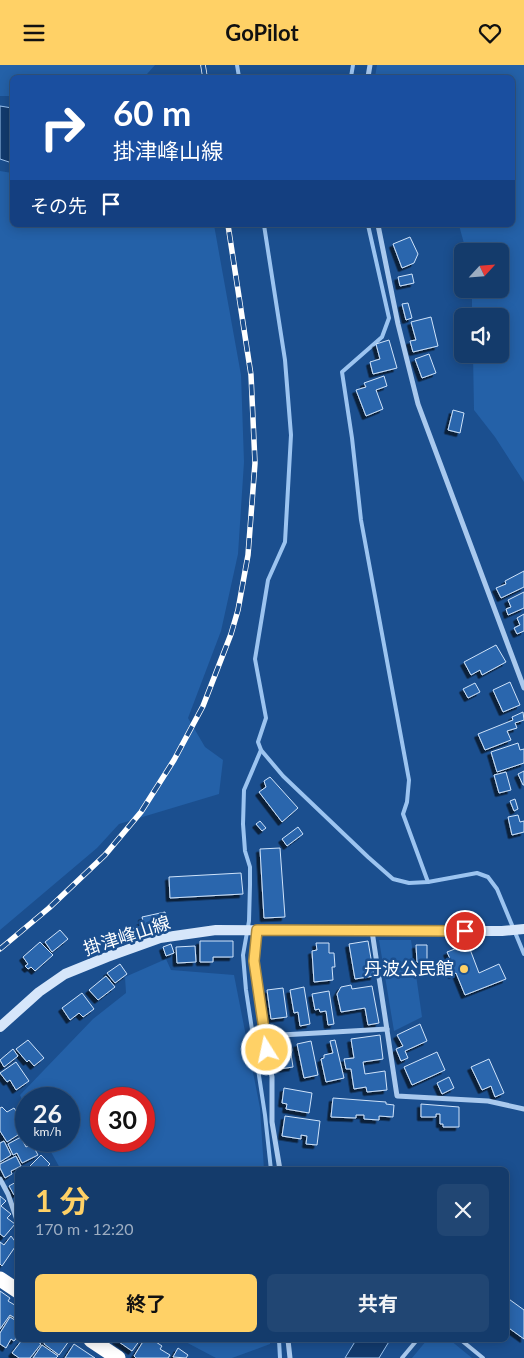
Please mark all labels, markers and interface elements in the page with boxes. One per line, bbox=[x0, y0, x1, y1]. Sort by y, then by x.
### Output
icon: menu bbox=[20, 19, 48, 47]
text: GoPilot bbox=[225, 19, 299, 46]
icon: heart bbox=[476, 19, 504, 47]
text: 60 m bbox=[113, 91, 191, 133]
icon: right bbox=[30, 95, 95, 160]
text: 掛津峰山線 bbox=[113, 137, 223, 164]
icon: arrive bbox=[97, 190, 125, 218]
text: その先 bbox=[30, 194, 87, 217]
north arrow bbox=[454, 243, 509, 297]
map controls bbox=[454, 243, 509, 363]
button: sound bbox=[454, 308, 509, 363]
pin bbox=[444, 910, 486, 952]
street label: 掛津峰山線 bbox=[80, 911, 173, 959]
icon: arrive bbox=[451, 917, 479, 945]
place label: 丹波公民館 bbox=[364, 957, 454, 979]
marker: 丹波公民館 bbox=[458, 963, 470, 975]
position arrow bbox=[240, 1023, 292, 1075]
speed limit sign: 30 bbox=[90, 1087, 155, 1152]
text: 26 bbox=[33, 1098, 62, 1128]
text: km/h bbox=[33, 1124, 62, 1139]
text: 1 分 bbox=[35, 1182, 90, 1218]
button: close bbox=[437, 1184, 489, 1236]
text: 170 m · 12:20 bbox=[35, 1219, 134, 1238]
button: 終了 bbox=[35, 1274, 257, 1332]
button: 共有 bbox=[267, 1274, 489, 1332]

